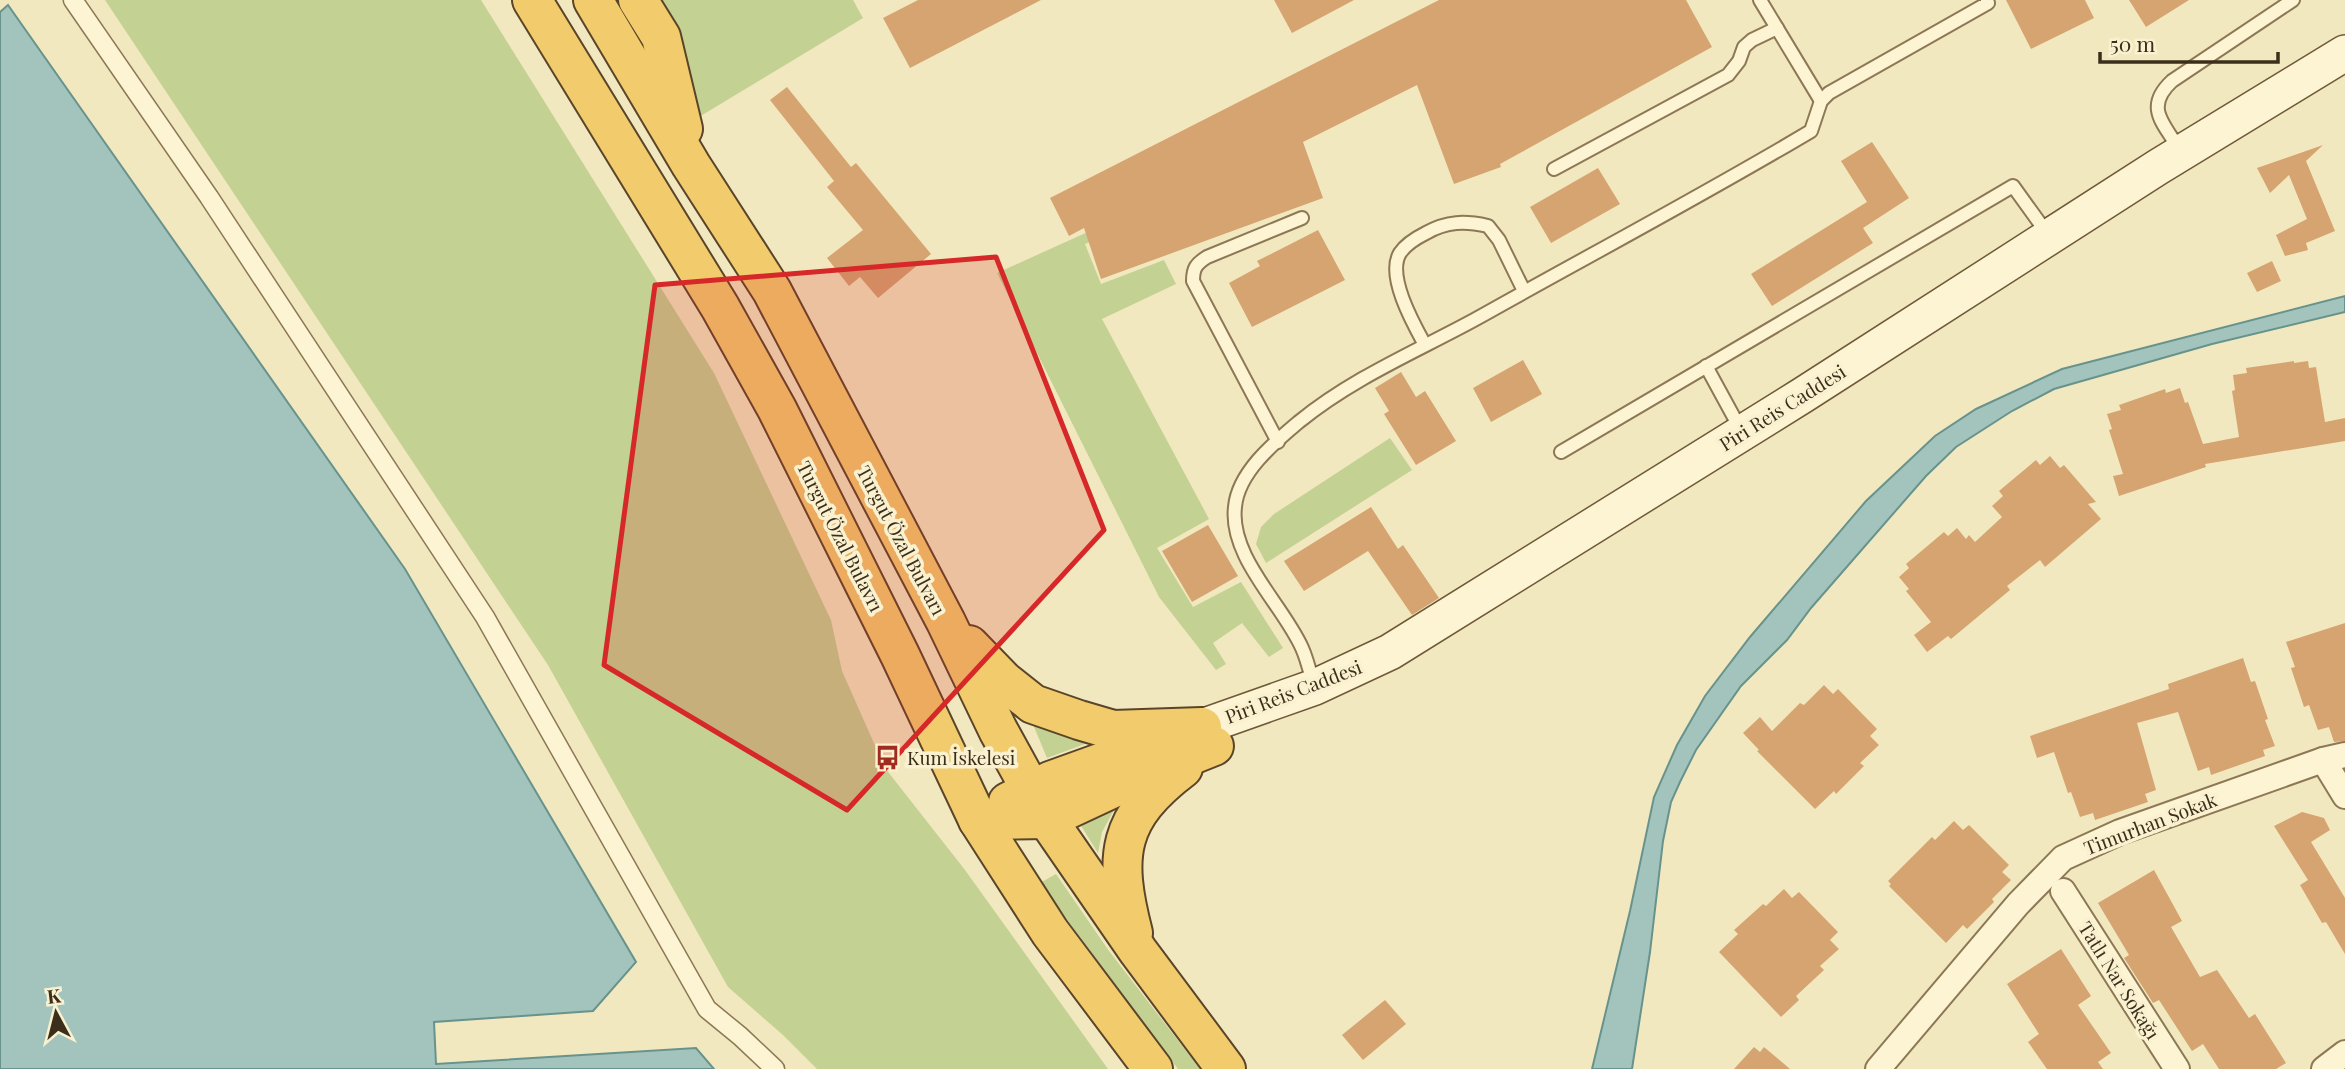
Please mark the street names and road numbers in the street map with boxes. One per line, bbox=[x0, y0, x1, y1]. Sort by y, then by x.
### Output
street label: Piri Reis Caddesi bbox=[1714, 357, 1850, 456]
street label: Turgut Özal Bulavrı bbox=[792, 456, 890, 616]
street label: Turgut Özal Bulvarı bbox=[852, 461, 953, 620]
street label: Piri Reis Caddesi bbox=[1221, 653, 1365, 729]
street label: Timurhan Sokak bbox=[2080, 785, 2221, 860]
street label: Tatlı Nar Sokağı bbox=[2073, 916, 2167, 1044]

